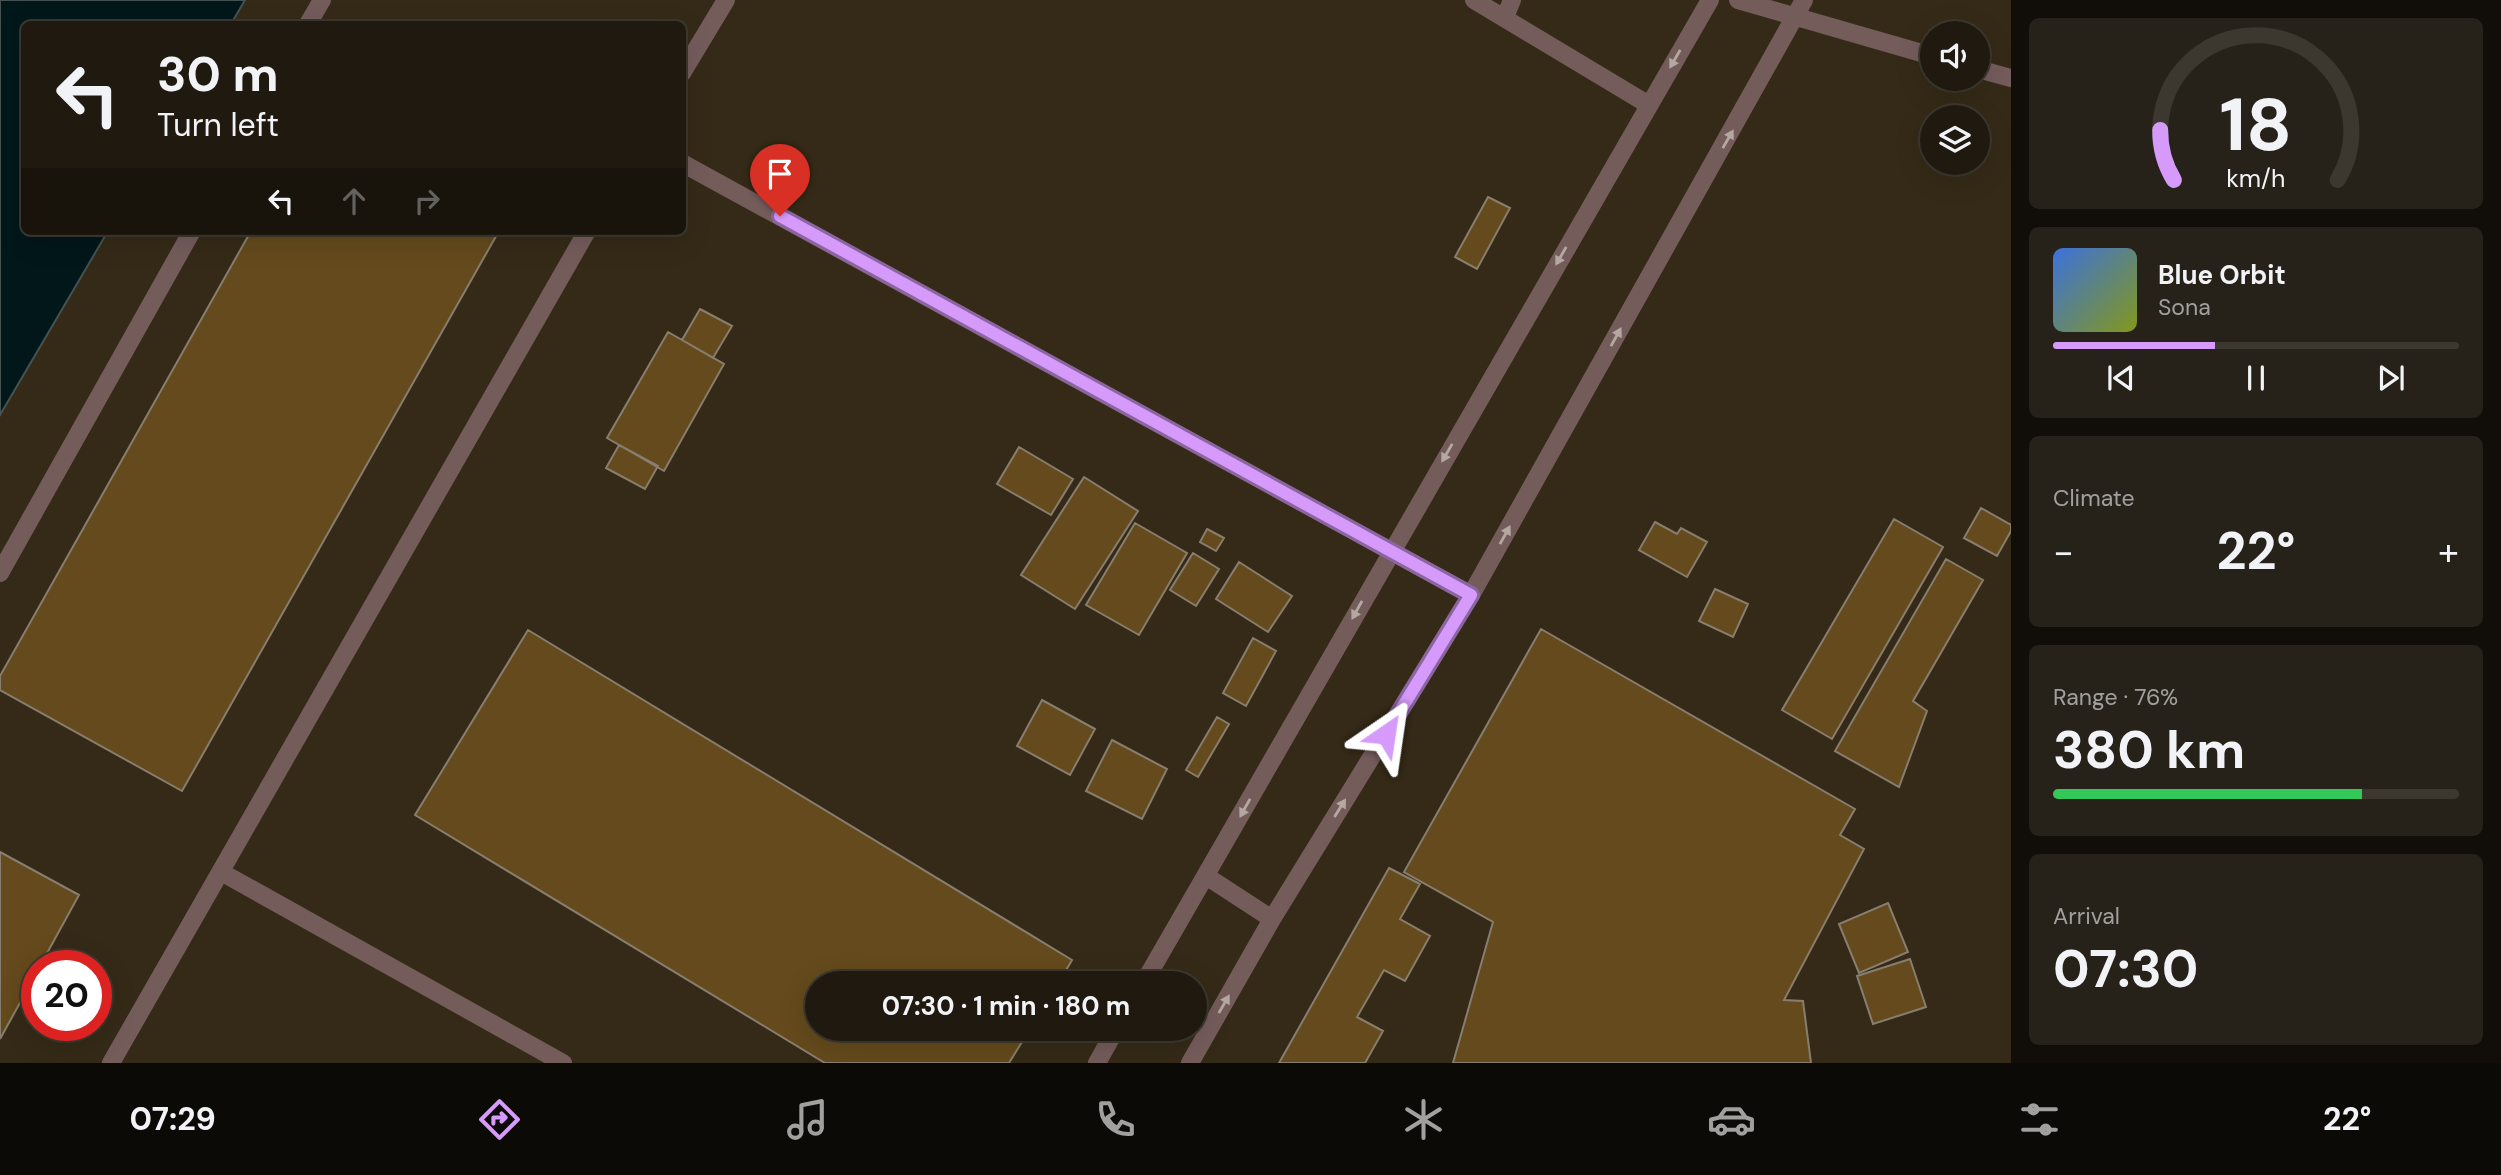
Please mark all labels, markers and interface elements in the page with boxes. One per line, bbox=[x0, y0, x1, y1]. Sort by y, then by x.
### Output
map controls bbox=[1920, 21, 1990, 175]
button: sound bbox=[1920, 21, 1990, 91]
text: 30 m bbox=[157, 42, 279, 106]
icon: left bbox=[42, 49, 133, 140]
one-way arrow bbox=[1669, 49, 1681, 69]
text: 18 bbox=[2220, 78, 2292, 173]
text: Turn left bbox=[157, 104, 279, 146]
button: layers bbox=[1920, 105, 1990, 175]
one-way arrow bbox=[1722, 129, 1734, 148]
pin bbox=[750, 144, 810, 216]
icon: arrive bbox=[761, 155, 799, 193]
text: km/h bbox=[2226, 161, 2286, 194]
icon: left bbox=[262, 182, 300, 220]
icon: ahead bbox=[335, 182, 373, 220]
icon: right bbox=[408, 182, 446, 220]
one-way arrow bbox=[1555, 246, 1567, 265]
text: Blue Orbit bbox=[2158, 258, 2286, 292]
text: Sona bbox=[2158, 292, 2211, 322]
one-way arrow bbox=[1610, 327, 1622, 347]
icon: previous bbox=[2102, 359, 2140, 397]
icon: pause bbox=[2237, 359, 2275, 397]
icon: next bbox=[2372, 359, 2410, 397]
one-way arrow bbox=[1441, 443, 1453, 462]
text: Climate bbox=[2053, 483, 2135, 513]
text: 22° bbox=[2217, 517, 2295, 585]
one-way arrow bbox=[1499, 526, 1511, 545]
text: − bbox=[2053, 527, 2074, 577]
text: + bbox=[2438, 527, 2459, 577]
one-way arrow bbox=[1351, 600, 1363, 620]
text: Range · 76% bbox=[2053, 682, 2178, 712]
position arrow bbox=[1349, 697, 1423, 771]
text: 380 km bbox=[2053, 716, 2245, 784]
one-way arrow bbox=[1239, 798, 1251, 818]
one-way arrow bbox=[1334, 799, 1347, 818]
text: Arrival bbox=[2053, 901, 2120, 931]
text: 07:30 bbox=[2053, 935, 2198, 1003]
speed limit sign: 20 bbox=[21, 950, 112, 1041]
text: 07:30 · 1 min · 180 m bbox=[882, 989, 1130, 1023]
one-way arrow bbox=[1218, 994, 1230, 1013]
icon: directions bbox=[475, 1095, 524, 1144]
icon: music bbox=[783, 1095, 832, 1144]
icon: phone bbox=[1091, 1095, 1140, 1144]
icon: climate bbox=[1399, 1095, 1448, 1144]
icon: car bbox=[1707, 1095, 1756, 1144]
icon: filters bbox=[2015, 1095, 2064, 1144]
text: 07:29 bbox=[130, 1098, 216, 1140]
text: 22° bbox=[2323, 1098, 2371, 1140]

